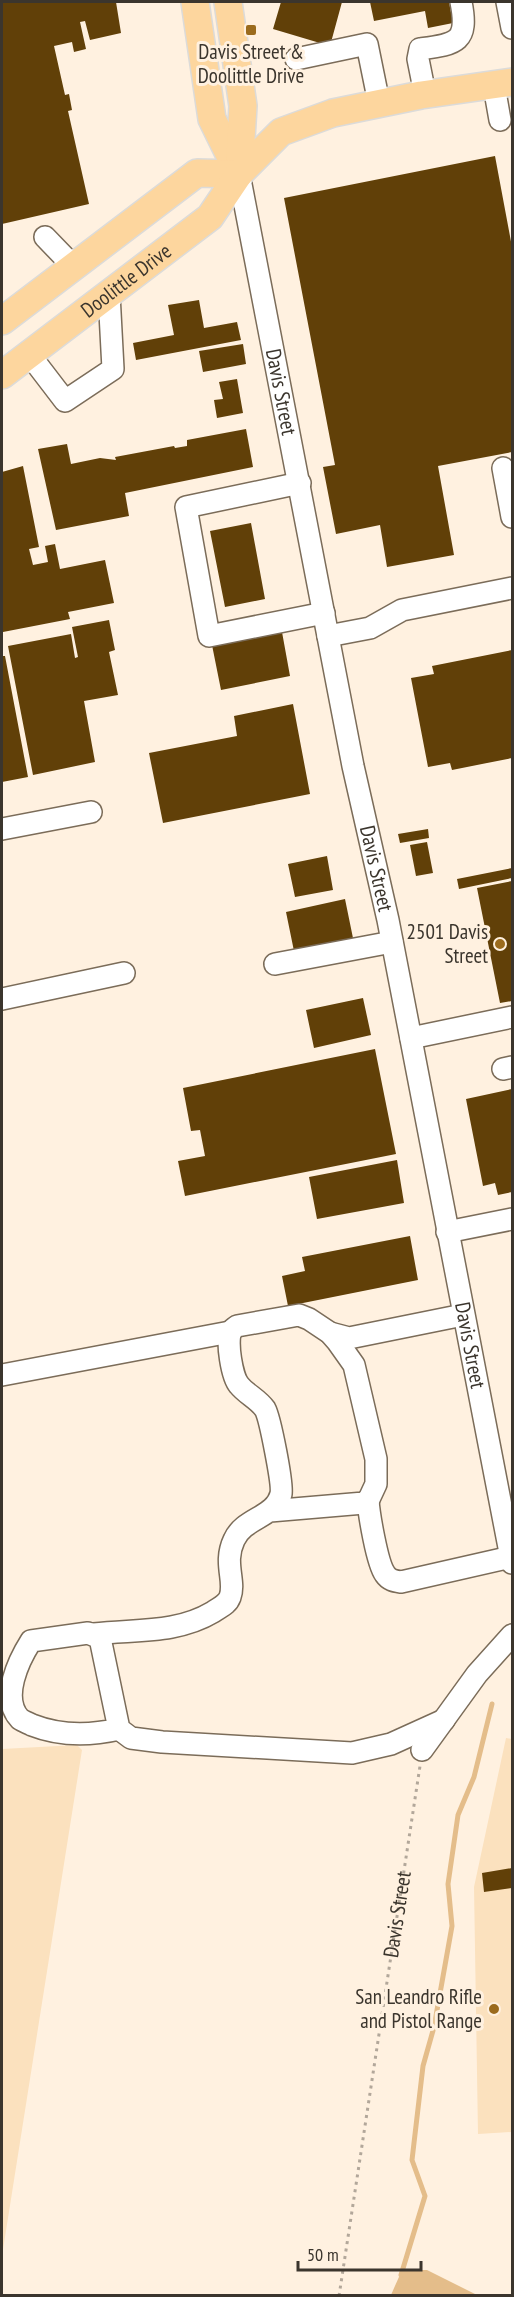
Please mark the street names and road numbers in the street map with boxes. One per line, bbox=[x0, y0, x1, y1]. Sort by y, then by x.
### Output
street label: Doolittle Drive bbox=[75, 237, 176, 323]
street label: Davis Street bbox=[260, 347, 303, 438]
street label: Davis Street bbox=[354, 823, 400, 914]
street label: Davis Street bbox=[449, 1300, 492, 1391]
street label: Davis Street bbox=[377, 1869, 417, 1960]

